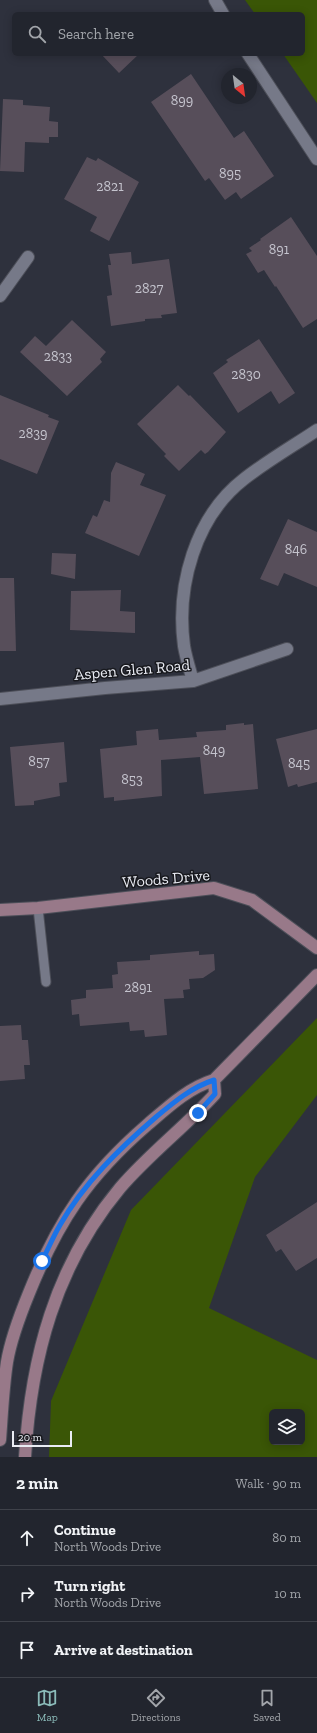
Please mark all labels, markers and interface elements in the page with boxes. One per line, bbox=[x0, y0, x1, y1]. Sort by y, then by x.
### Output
search box bbox=[12, 12, 305, 56]
icon: search bbox=[26, 23, 48, 45]
text: Search here bbox=[58, 25, 134, 43]
north arrow bbox=[221, 68, 257, 104]
house number: 899 bbox=[171, 92, 193, 109]
house number: 895 bbox=[219, 165, 241, 182]
house number: 2821 bbox=[96, 178, 124, 195]
house number: 891 bbox=[269, 241, 290, 258]
house number: 2827 bbox=[135, 280, 164, 297]
house number: 2833 bbox=[44, 348, 72, 365]
house number: 2830 bbox=[231, 366, 261, 383]
house number: 2839 bbox=[18, 425, 48, 442]
house number: 846 bbox=[285, 541, 307, 558]
street label: Aspen Glen Road bbox=[73, 655, 191, 684]
house number: 849 bbox=[203, 742, 225, 759]
house number: 857 bbox=[28, 753, 50, 770]
house number: 845 bbox=[288, 755, 310, 772]
house number: 853 bbox=[121, 771, 143, 788]
street label: Woods Drive bbox=[122, 865, 211, 892]
house number: 2891 bbox=[124, 979, 152, 996]
route end bbox=[189, 1104, 207, 1122]
route start bbox=[33, 1252, 51, 1270]
map controls bbox=[269, 1409, 305, 1445]
button: layers bbox=[269, 1409, 305, 1445]
scale bar bbox=[12, 1429, 72, 1448]
text: 20 m bbox=[18, 1431, 42, 1444]
text: 2 min bbox=[16, 1473, 58, 1493]
text: Walk · 90 m bbox=[236, 1476, 301, 1491]
text: Continue bbox=[54, 1521, 116, 1539]
icon: ahead bbox=[16, 1527, 38, 1549]
text: 80 m bbox=[272, 1530, 301, 1545]
text: North Woods Drive bbox=[54, 1539, 161, 1554]
text: Turn right bbox=[54, 1577, 125, 1595]
icon: right bbox=[16, 1583, 38, 1605]
text: 10 m bbox=[274, 1586, 301, 1601]
text: North Woods Drive bbox=[54, 1595, 161, 1610]
icon: arrive bbox=[16, 1639, 38, 1661]
text: Arrive at destination bbox=[54, 1641, 193, 1659]
tab: Map bbox=[36, 1687, 58, 1724]
tab: Directions bbox=[131, 1687, 181, 1724]
tab: Saved bbox=[253, 1687, 281, 1724]

